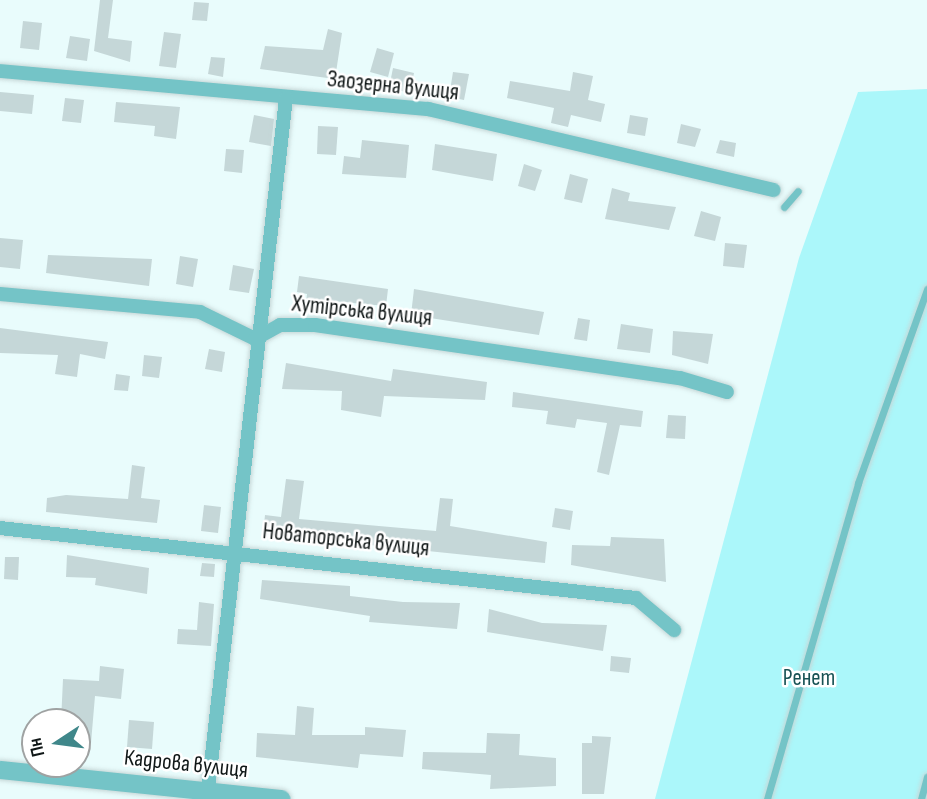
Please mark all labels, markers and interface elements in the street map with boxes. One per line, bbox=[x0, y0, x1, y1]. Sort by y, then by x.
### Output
street label: Заозерна вулиця bbox=[326, 65, 460, 107]
street label: Хутірська вулиця bbox=[291, 290, 433, 332]
street label: Новаторська вулиця bbox=[261, 518, 431, 562]
park label: Ренет bbox=[783, 664, 835, 692]
north arrow bbox=[21, 708, 91, 778]
text: Пн bbox=[24, 736, 50, 759]
street label: Кадрова вулиця bbox=[123, 744, 249, 784]

